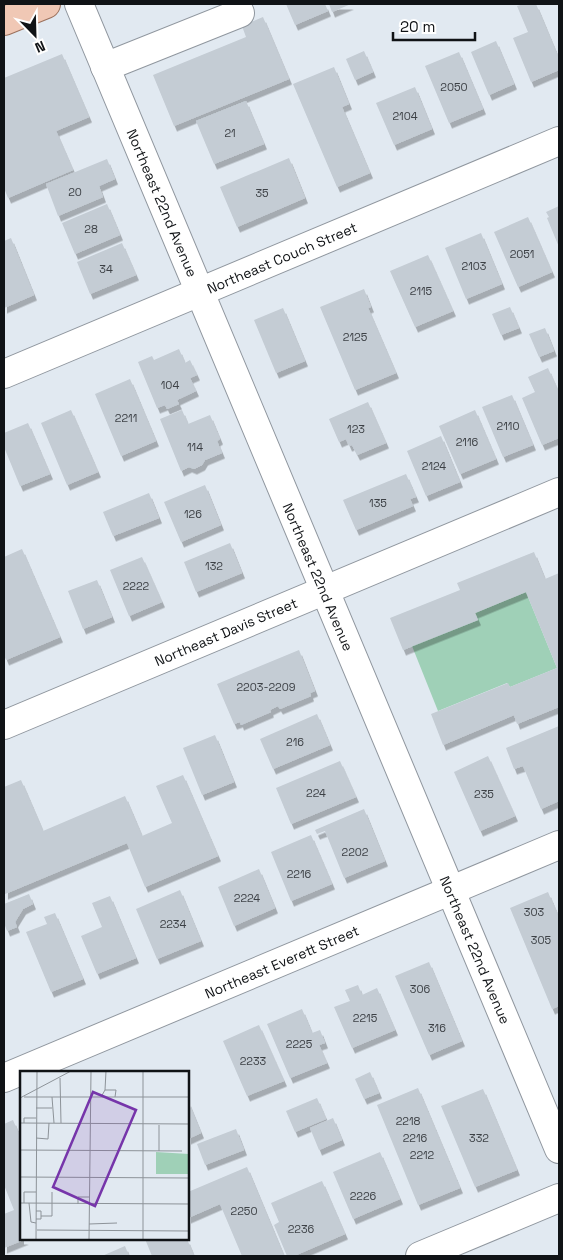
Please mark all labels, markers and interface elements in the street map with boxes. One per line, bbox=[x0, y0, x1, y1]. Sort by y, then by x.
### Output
north arrow bbox=[10, 10, 60, 60]
scale bar bbox=[393, 10, 476, 42]
text: 20 m bbox=[400, 17, 435, 36]
text: N bbox=[32, 37, 48, 57]
house number: 2050 bbox=[440, 80, 468, 94]
house number: 2104 bbox=[392, 109, 418, 123]
street label: Northeast 22nd Avenue bbox=[123, 126, 201, 280]
house number: 21 bbox=[224, 126, 236, 140]
house number: 20 bbox=[68, 185, 82, 199]
house number: 35 bbox=[255, 186, 269, 200]
street label: Northeast Couch Street bbox=[204, 218, 360, 298]
house number: 28 bbox=[84, 222, 98, 236]
house number: 2051 bbox=[510, 247, 534, 261]
house number: 2103 bbox=[462, 259, 487, 273]
house number: 34 bbox=[99, 262, 113, 276]
house number: 2115 bbox=[410, 284, 433, 298]
house number: 2125 bbox=[343, 330, 368, 344]
house number: 104 bbox=[161, 378, 179, 392]
house number: 2211 bbox=[115, 411, 137, 425]
house number: 2110 bbox=[497, 419, 519, 433]
house number: 123 bbox=[347, 422, 365, 436]
house number: 2116 bbox=[456, 435, 479, 449]
house number: 114 bbox=[187, 440, 203, 454]
house number: 2124 bbox=[422, 459, 446, 473]
house number: 135 bbox=[369, 496, 387, 510]
street label: Northeast 22nd Avenue bbox=[279, 500, 357, 654]
house number: 126 bbox=[184, 507, 202, 521]
house number: 132 bbox=[205, 559, 223, 573]
house number: 2222 bbox=[123, 579, 150, 593]
street label: Northeast Davis Street bbox=[152, 594, 300, 670]
house number: 2203-2209 bbox=[236, 680, 296, 694]
house number: 216 bbox=[286, 735, 304, 749]
house number: 224 bbox=[306, 786, 326, 800]
house number: 235 bbox=[474, 787, 494, 801]
house number: 2202 bbox=[342, 845, 369, 859]
house number: 2216 bbox=[287, 867, 312, 881]
street label: Northeast 22nd Avenue bbox=[436, 873, 514, 1027]
house number: 2224 bbox=[234, 891, 260, 905]
house number: 303 bbox=[524, 905, 545, 919]
house number: 2234 bbox=[160, 917, 186, 931]
street label: Northeast Everett Street bbox=[202, 921, 362, 1003]
house number: 305 bbox=[531, 933, 552, 947]
house number: 306 bbox=[410, 982, 430, 996]
house number: 2215 bbox=[353, 1011, 378, 1025]
house number: 316 bbox=[428, 1021, 446, 1035]
house number: 2225 bbox=[286, 1037, 313, 1051]
house number: 2233 bbox=[240, 1054, 267, 1068]
inset map bbox=[20, 1071, 189, 1240]
house number: 2218 bbox=[396, 1114, 421, 1128]
house number: 2216 bbox=[403, 1131, 428, 1145]
house number: 332 bbox=[469, 1131, 489, 1145]
house number: 2212 bbox=[410, 1148, 435, 1162]
house number: 2226 bbox=[350, 1189, 377, 1203]
house number: 2250 bbox=[231, 1204, 257, 1218]
house number: 2236 bbox=[288, 1222, 315, 1236]

